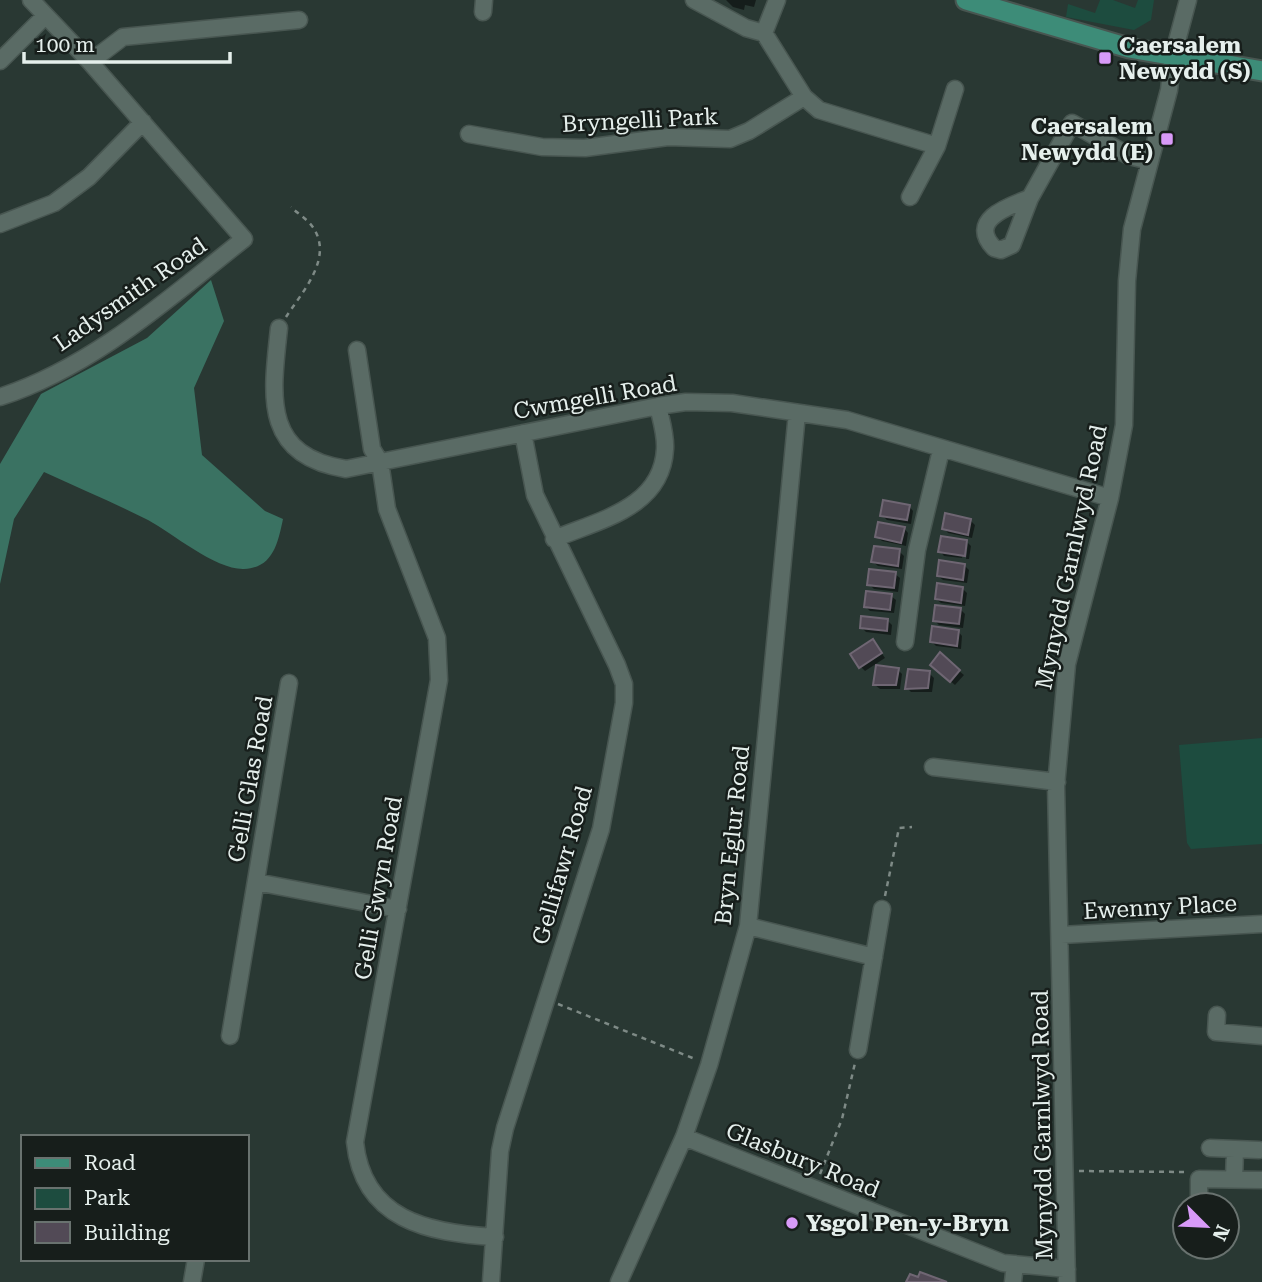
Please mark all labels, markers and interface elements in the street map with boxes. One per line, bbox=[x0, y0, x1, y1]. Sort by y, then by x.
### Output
scale bar bbox=[24, 21, 231, 65]
place label: Caersalem Newydd (S) bbox=[1119, 32, 1251, 85]
text: 100 m bbox=[35, 33, 95, 57]
marker: Caersalem Newydd (S) bbox=[1097, 50, 1113, 66]
street label: Bryngelli Park bbox=[561, 103, 719, 138]
place label: Caersalem Newydd (E) bbox=[1021, 113, 1153, 166]
marker: Caersalem Newydd (E) bbox=[1159, 131, 1175, 147]
street label: Ladysmith Road bbox=[49, 232, 212, 357]
street label: Cwmgelli Road bbox=[511, 370, 679, 425]
street label: Mynydd Garnlwyd Road bbox=[1030, 422, 1113, 692]
street label: Gelli Glas Road bbox=[223, 693, 278, 865]
street label: Bryn Eglur Road bbox=[710, 744, 755, 926]
street label: Gellifawr Road bbox=[527, 782, 598, 948]
street label: Gelli Gwyn Road bbox=[349, 794, 408, 982]
street label: Ewenny Place bbox=[1082, 890, 1238, 925]
street label: Mynydd Garnlwyd Road bbox=[1027, 990, 1058, 1260]
street label: Glasbury Road bbox=[722, 1117, 884, 1204]
legend bbox=[21, 1135, 248, 1261]
text: Road bbox=[84, 1151, 136, 1175]
text: Park bbox=[84, 1186, 130, 1210]
north arrow bbox=[1171, 1191, 1241, 1261]
place label: Ysgol Pen-y-Bryn bbox=[806, 1210, 1009, 1237]
marker: Ysgol Pen-y-Bryn bbox=[784, 1215, 800, 1231]
text: Building bbox=[84, 1221, 170, 1245]
text: N bbox=[1207, 1221, 1235, 1244]

